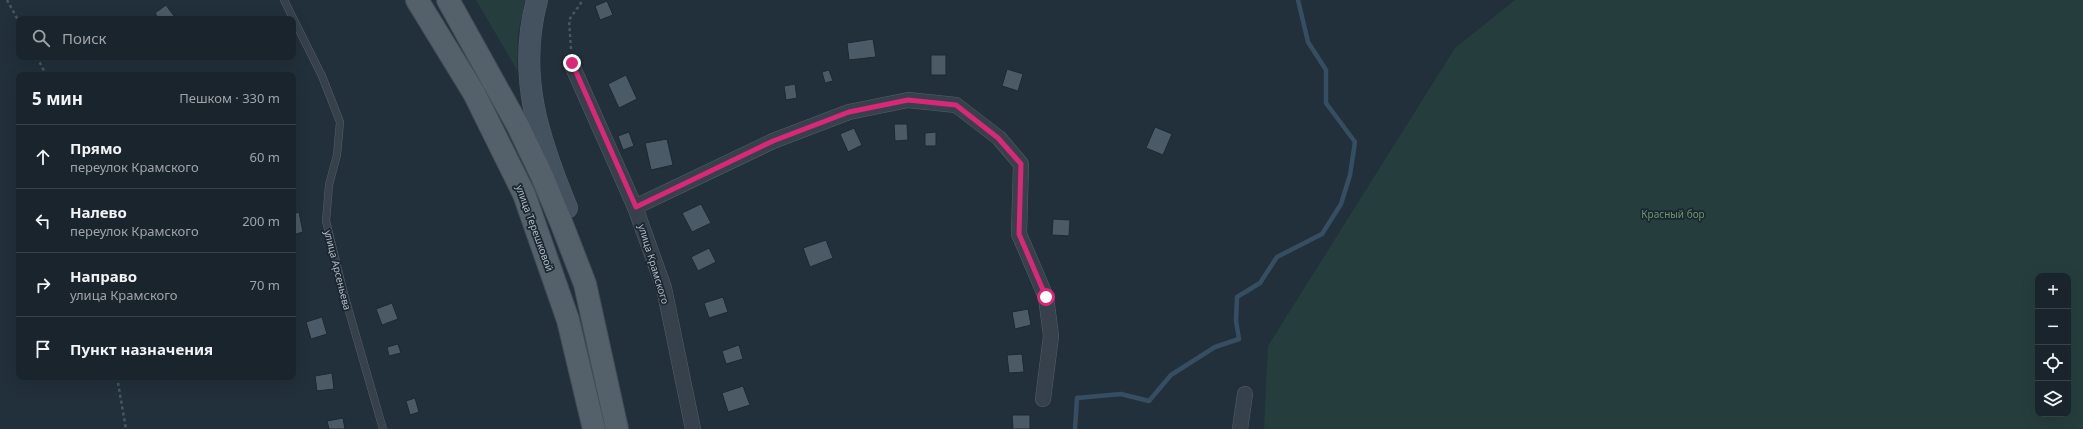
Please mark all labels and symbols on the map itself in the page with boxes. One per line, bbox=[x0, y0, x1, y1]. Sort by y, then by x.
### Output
route end bbox=[563, 54, 581, 72]
street label: улица Терешковой bbox=[513, 183, 557, 273]
park label: Красный бор bbox=[1641, 207, 1705, 221]
street label: улица Крамского bbox=[635, 222, 673, 306]
street label: улица Арсеньева bbox=[321, 228, 355, 312]
route start bbox=[1037, 288, 1055, 306]

